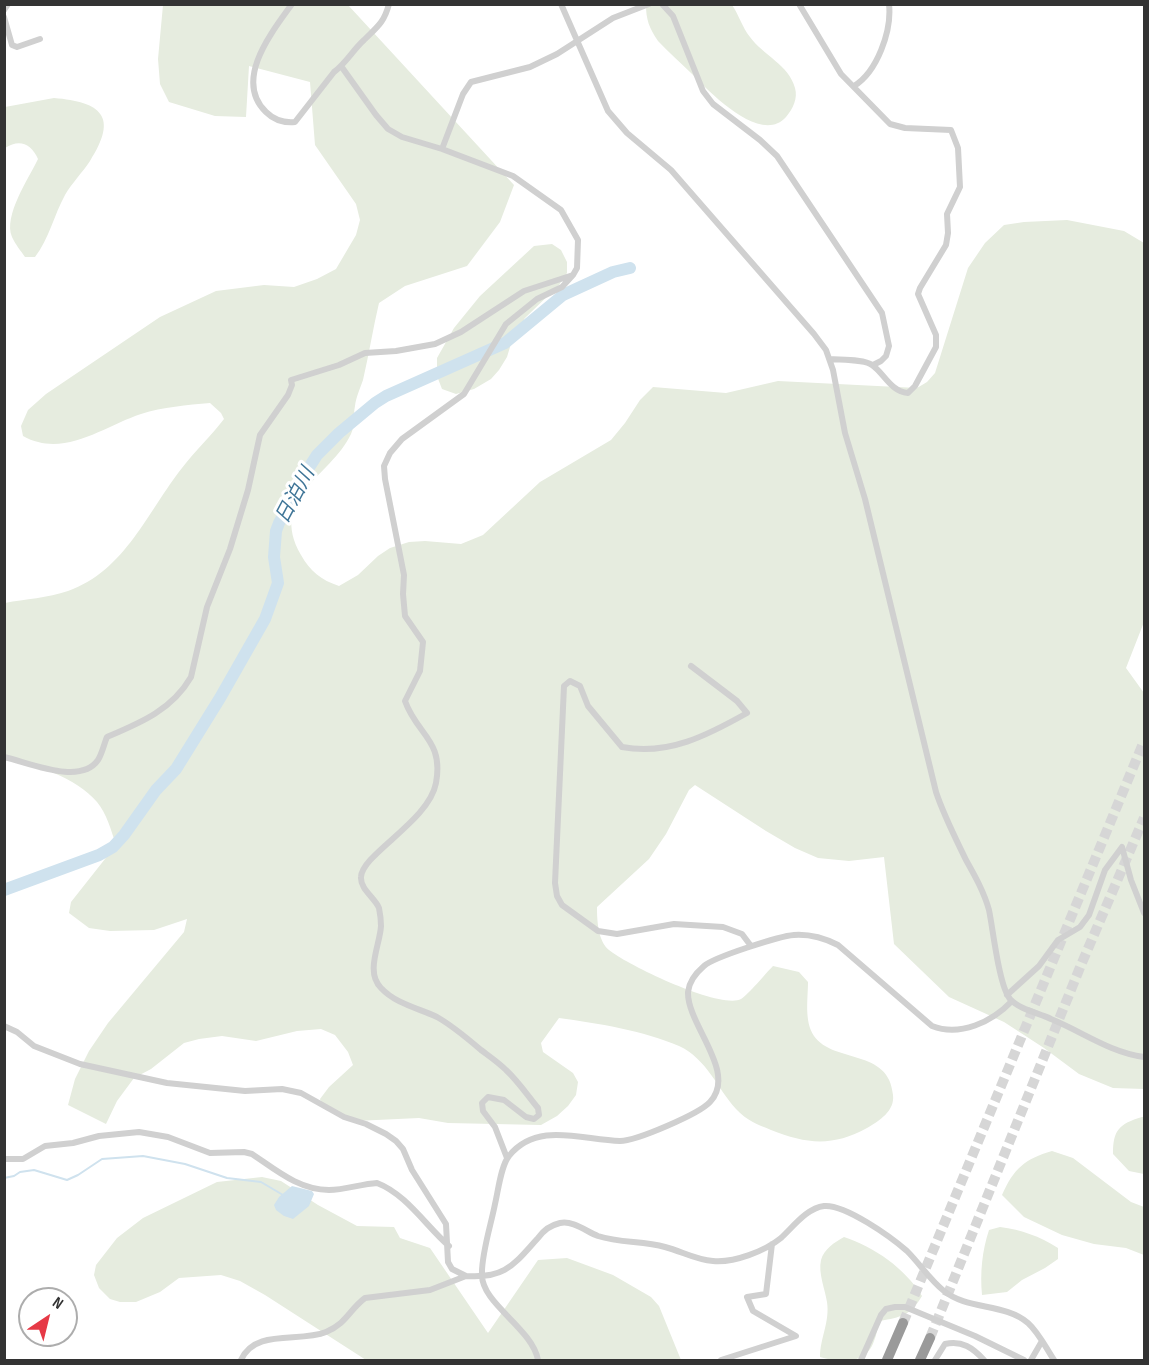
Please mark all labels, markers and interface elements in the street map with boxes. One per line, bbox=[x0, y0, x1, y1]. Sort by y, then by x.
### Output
water label: 日泊川 bbox=[271, 464, 321, 528]
north arrow bbox=[18, 1287, 78, 1347]
text: N bbox=[49, 1293, 66, 1314]

